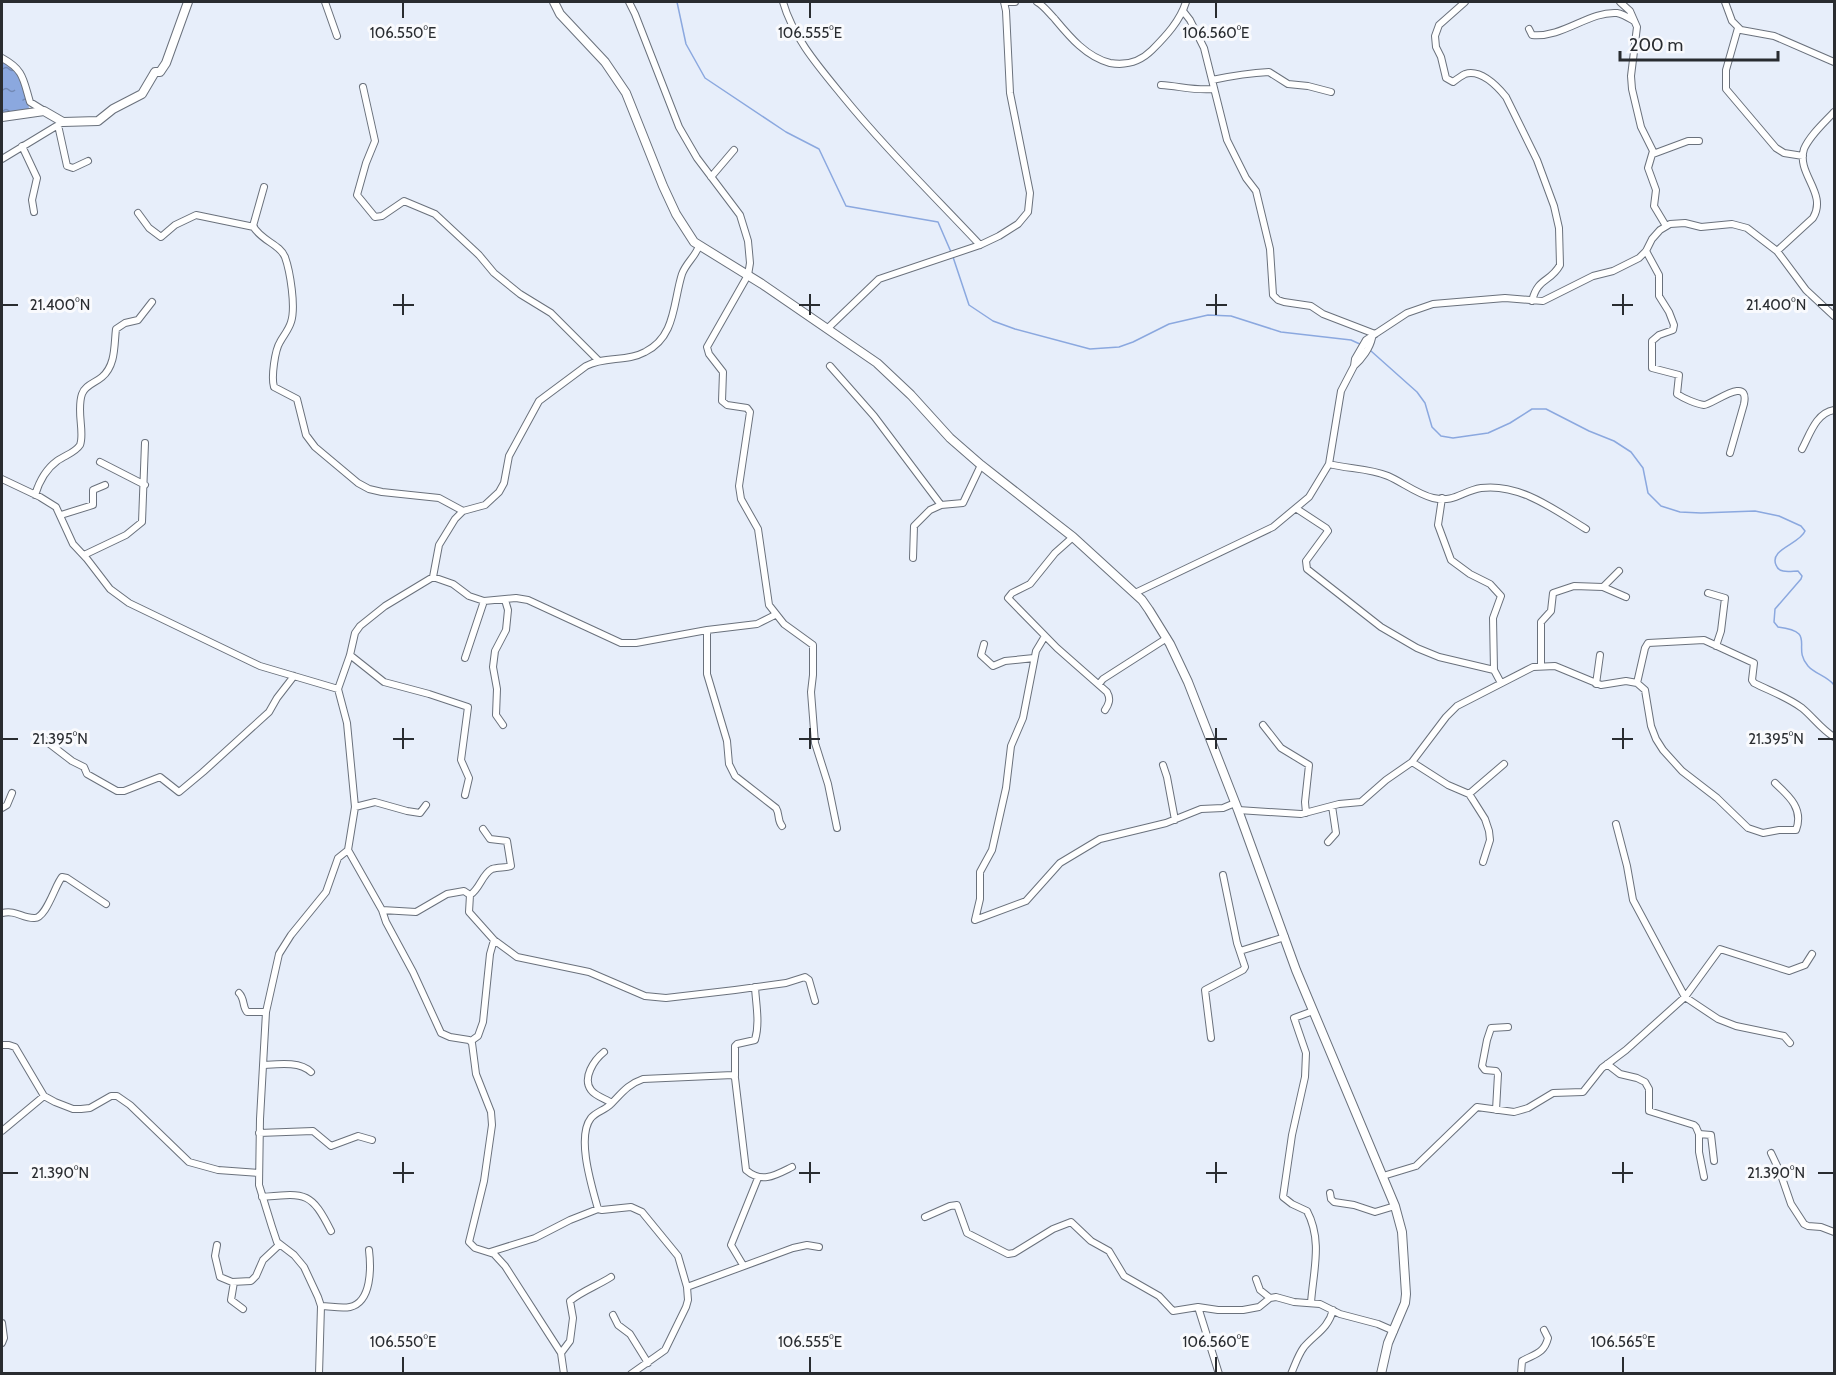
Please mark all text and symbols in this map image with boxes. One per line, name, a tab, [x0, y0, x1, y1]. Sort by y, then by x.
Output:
text: 106.550°E	[370, 24, 436, 42]
text: 106.555°E	[778, 24, 842, 42]
text: 106.560°E	[1183, 24, 1249, 42]
scale bar	[1620, 24, 1778, 62]
text: 200 m	[1629, 34, 1683, 56]
text: 21.400°N	[30, 296, 90, 314]
text: 21.400°N	[1746, 296, 1806, 314]
text: 21.395°N	[32, 730, 88, 748]
text: 21.395°N	[1748, 730, 1804, 748]
text: 21.390°N	[31, 1164, 89, 1182]
text: 21.390°N	[1747, 1164, 1805, 1182]
text: 106.550°E	[370, 1333, 436, 1351]
text: 106.555°E	[778, 1333, 842, 1351]
text: 106.560°E	[1183, 1333, 1249, 1351]
text: 106.565°E	[1591, 1333, 1655, 1351]

